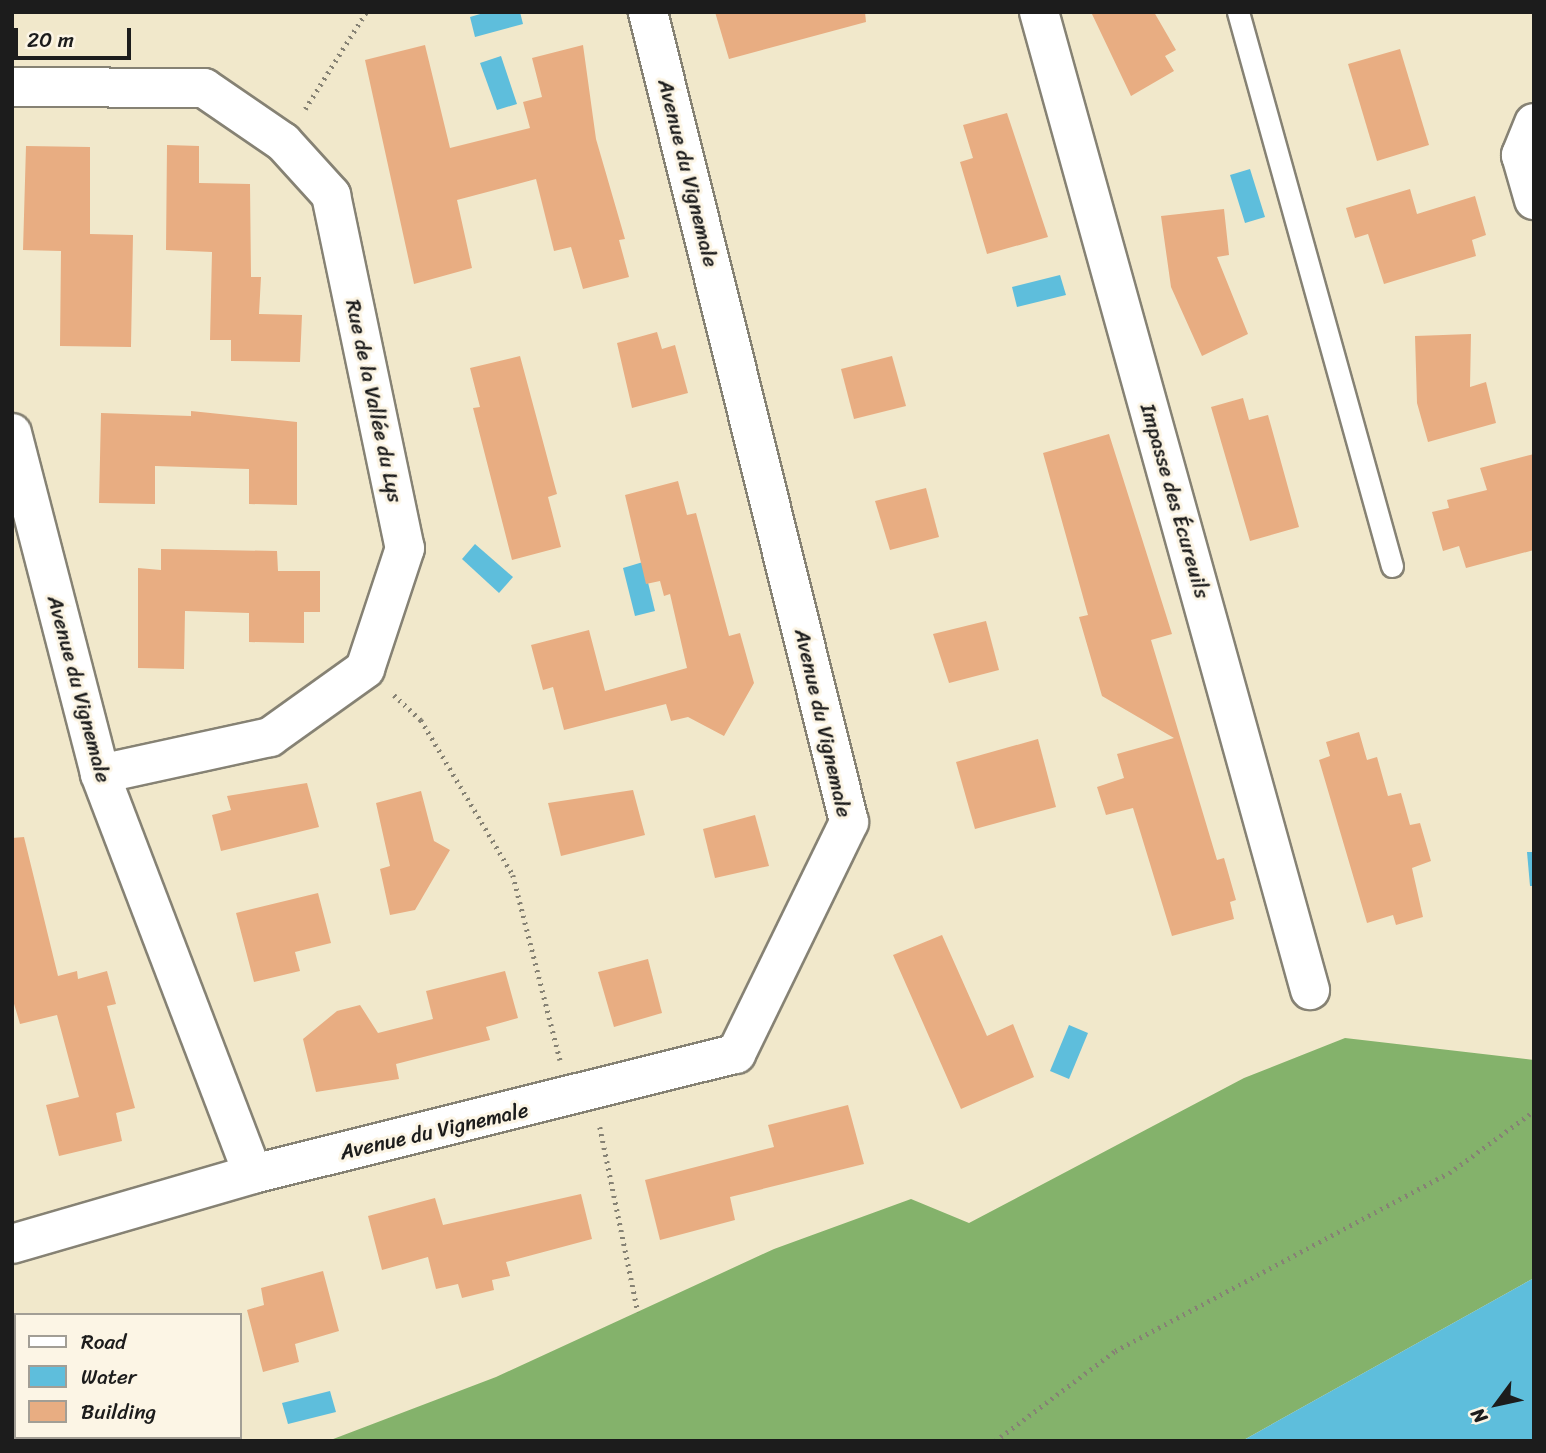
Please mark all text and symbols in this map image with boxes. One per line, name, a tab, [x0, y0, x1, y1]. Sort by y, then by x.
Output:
scale bar	[18, 14, 135, 58]
text: 20 m	[27, 21, 74, 59]
street label: Avenue du Vignemale	[652, 75, 724, 271]
street label: Rue de la Vallée du Lys	[340, 297, 408, 505]
street label: Impasse des Écureuils	[1135, 400, 1215, 602]
street label: Avenue du Vignemale	[42, 592, 116, 786]
street label: Avenue du Vignemale	[789, 625, 857, 821]
street label: Avenue du Vignemale	[336, 1097, 532, 1165]
legend	[14, 1313, 242, 1439]
text: Road	[81, 1323, 126, 1361]
text: Water	[81, 1358, 136, 1396]
north arrow	[1462, 1369, 1532, 1439]
text: Building	[81, 1393, 156, 1431]
text: N	[1462, 1401, 1496, 1430]

